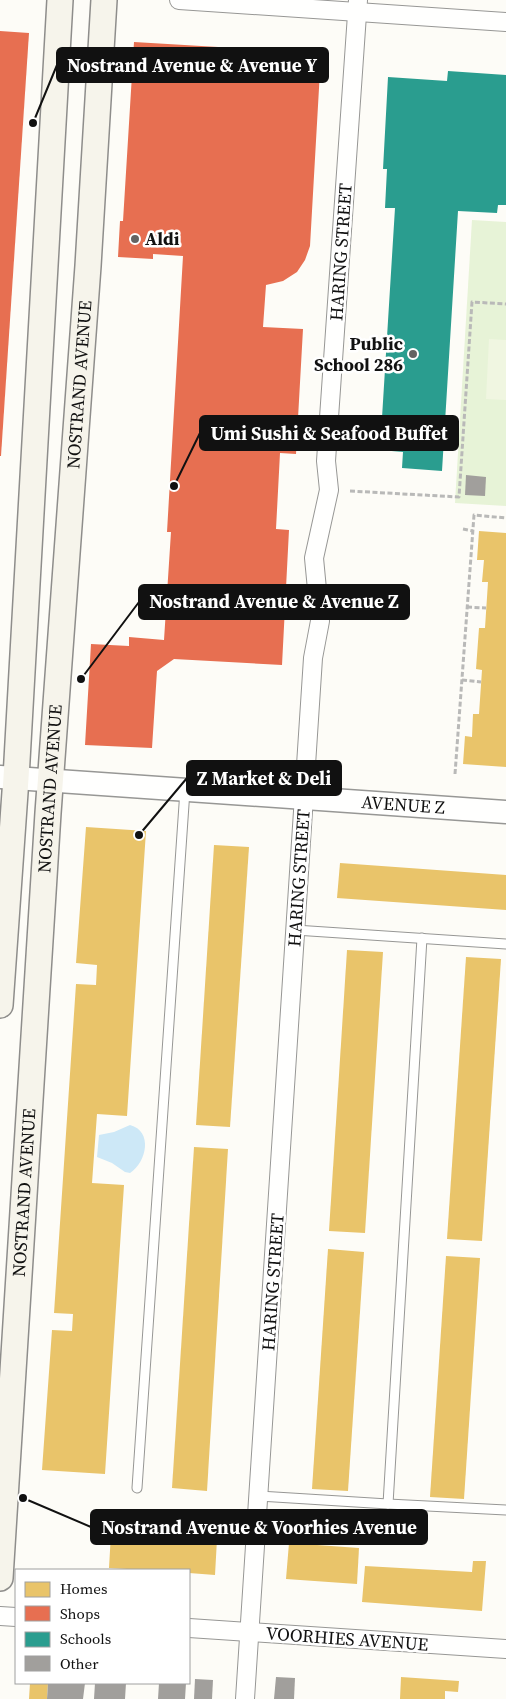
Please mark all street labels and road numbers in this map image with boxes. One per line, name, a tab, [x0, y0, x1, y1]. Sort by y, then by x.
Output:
street label: HARING STREET	[323, 182, 358, 322]
street label: NOSTRAND AVENUE	[60, 299, 97, 470]
street label: NOSTRAND AVENUE	[31, 703, 68, 874]
street label: AVENUE Z	[361, 789, 446, 820]
street label: HARING STREET	[281, 808, 316, 948]
street label: NOSTRAND AVENUE	[6, 1108, 41, 1278]
street label: HARING STREET	[255, 1212, 290, 1352]
street label: VOORHIES AVENUE	[265, 1620, 429, 1657]

